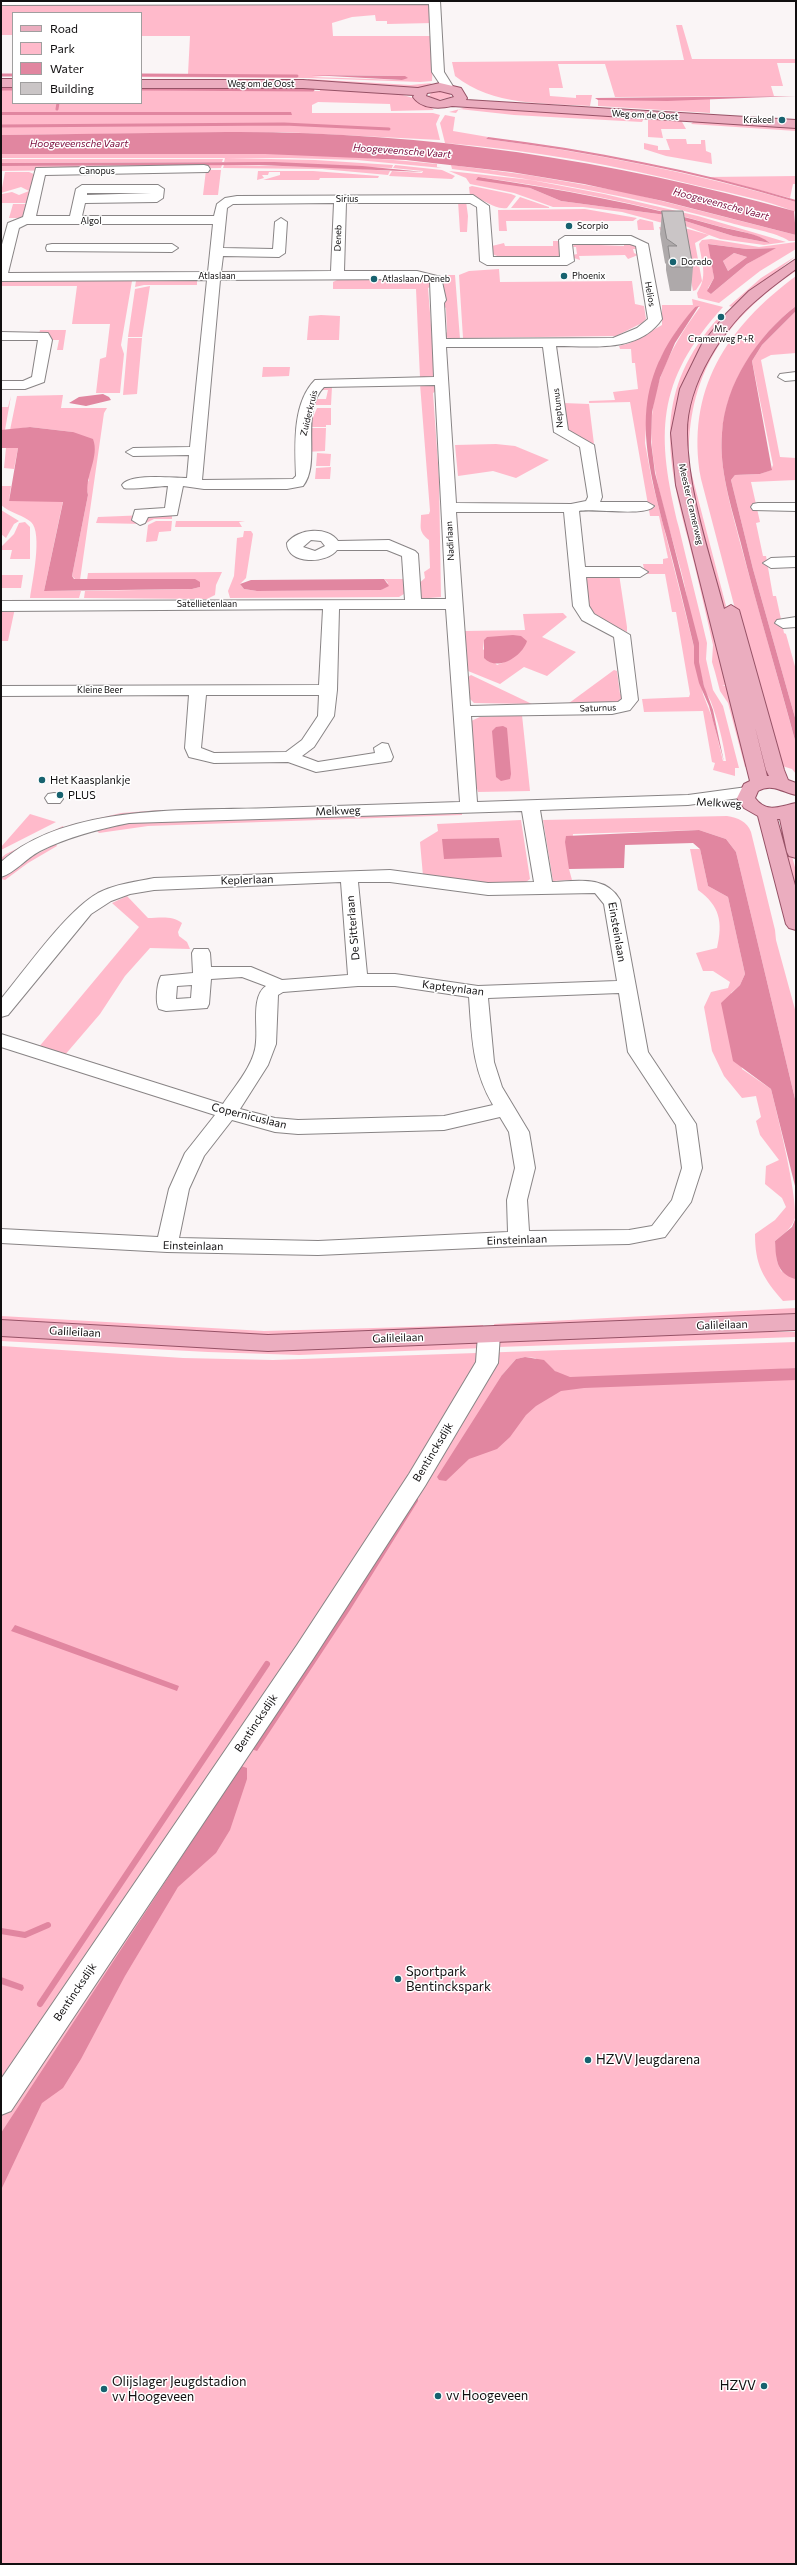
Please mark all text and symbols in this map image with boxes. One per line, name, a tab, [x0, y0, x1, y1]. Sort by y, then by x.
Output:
legend	[12, 12, 142, 104]
text: Road	[50, 21, 78, 35]
text: Park	[50, 41, 75, 55]
text: Water	[50, 61, 84, 75]
street label: Weg om de Oost	[228, 79, 294, 89]
text: Building	[50, 81, 94, 95]
street label: Weg om de Oost	[611, 108, 679, 122]
place label: Krakeel	[743, 115, 774, 125]
marker: Krakeel	[777, 115, 787, 125]
water label: Hoogeveensche Vaart	[30, 138, 128, 150]
water label: Hoogeveensche Vaart	[352, 142, 452, 160]
street label: Canopus	[79, 166, 115, 176]
water label: Hoogeveensche Vaart	[672, 185, 770, 223]
street label: Sirius	[336, 194, 358, 204]
street label: Algol	[81, 216, 101, 226]
marker: Scorpio	[564, 221, 574, 231]
place label: Scorpio	[577, 221, 609, 231]
street label: Deneb	[332, 225, 344, 251]
marker: Dorado	[668, 257, 678, 267]
place label: Dorado	[681, 257, 712, 267]
street label: Atlaslaan	[198, 271, 236, 281]
marker: Phoenix	[559, 271, 569, 281]
place label: Phoenix	[572, 271, 605, 281]
marker: Atlaslaan/Deneb	[369, 274, 379, 284]
place label: Atlaslaan/Deneb	[382, 274, 450, 284]
street label: Helios	[642, 281, 658, 307]
marker: Mr. Cramerweg P+R	[716, 312, 726, 322]
place label: Mr. Cramerweg P+R	[688, 324, 754, 345]
street label: Neptunus	[551, 388, 565, 428]
street label: Zuiderkruis	[298, 389, 320, 437]
street label: Meester Cramerweg	[676, 462, 706, 546]
street label: Nadirlaan	[444, 521, 456, 561]
street label: Satellietenlaan	[177, 599, 237, 609]
street label: Kleine Beer	[77, 685, 123, 695]
street label: Saturnus	[580, 702, 616, 714]
place label: Het Kaasplankje	[50, 773, 130, 787]
marker: Het Kaasplankje	[37, 775, 47, 785]
place label: PLUS	[68, 788, 96, 802]
marker: PLUS	[55, 790, 65, 800]
street label: Melkweg	[696, 795, 742, 811]
street label: Melkweg	[315, 804, 361, 818]
street label: Keplerlaan	[220, 872, 274, 888]
street label: De Sitterlaan	[344, 895, 362, 961]
street label: Einsteinlaan	[605, 901, 629, 963]
street label: Kapteynlaan	[421, 978, 485, 998]
street label: Copernicuslaan	[210, 1100, 288, 1132]
street label: Einsteinlaan	[486, 1232, 548, 1248]
street label: Einsteinlaan	[163, 1239, 223, 1253]
street label: Galileilaan	[696, 1318, 748, 1332]
street label: Galileilaan	[49, 1324, 101, 1340]
street label: Galileilaan	[372, 1331, 424, 1345]
street label: Bentincksdijk	[410, 1420, 456, 1484]
street label: Bentincksdijk	[232, 1691, 280, 1755]
street label: Bentincksdijk	[51, 1960, 99, 2024]
place label: Sportpark Bentinckspark	[406, 1964, 491, 1995]
marker: Sportpark Bentinckspark	[393, 1974, 403, 1984]
place label: HZVV Jeugdarena	[596, 2052, 700, 2068]
marker: HZVV Jeugdarena	[583, 2055, 593, 2065]
place label: Olijslager Jeugdstadion vv Hoogeveen	[112, 2374, 246, 2405]
place label: HZVV	[720, 2378, 756, 2394]
marker: HZVV	[759, 2381, 769, 2391]
marker: Olijslager Jeugdstadion vv Hoogeveen	[99, 2384, 109, 2394]
place label: vv Hoogeveen	[446, 2388, 528, 2404]
marker: vv Hoogeveen	[433, 2391, 443, 2401]

